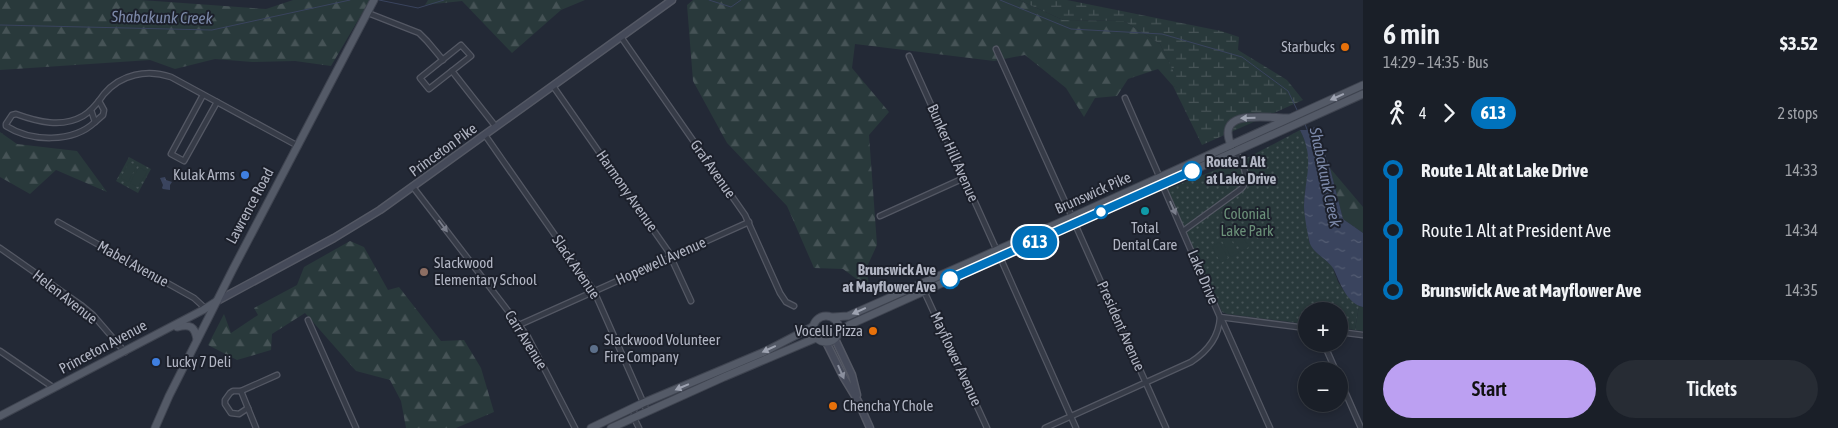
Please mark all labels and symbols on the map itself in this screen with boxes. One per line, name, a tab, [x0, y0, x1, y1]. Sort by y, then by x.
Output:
water label: Shabakunk Creek	[110, 7, 214, 27]
place label: Starbucks	[1281, 38, 1335, 55]
marker: Starbucks	[1339, 41, 1351, 53]
one-way arrow	[1330, 93, 1344, 101]
street label: Bunker Hill Avenue	[924, 101, 983, 204]
one-way arrow	[1240, 114, 1256, 122]
street label: Princeton Pike	[406, 119, 480, 180]
water label: Shabakunk Creek	[1306, 125, 1346, 229]
street label: Graf Avenue	[687, 136, 740, 201]
street label: Harmony Avenue	[593, 147, 662, 235]
place label: Route 1 Alt at Lake Drive	[1206, 153, 1277, 187]
marker: Route 1 Alt at Lake Drive	[1182, 161, 1202, 181]
street label: Lawrence Road	[223, 165, 277, 247]
place label: Kulak Arms	[173, 166, 235, 183]
street label: Brunswick Pike	[1052, 168, 1134, 217]
marker: Kulak Arms	[239, 169, 251, 181]
one-way arrow	[1169, 201, 1177, 215]
unlabelled marker	[1094, 205, 1108, 219]
marker: Total Dental Care	[1139, 205, 1151, 217]
park label: Colonial Lake Park	[1221, 205, 1274, 239]
one-way arrow	[437, 219, 448, 232]
place label: Total Dental Care	[1113, 219, 1178, 253]
line badge: 613	[1006, 226, 1064, 258]
street label: Slack Avenue	[549, 232, 604, 302]
street label: Hopewell Avenue	[613, 233, 709, 288]
street label: Mabel Avenue	[95, 237, 172, 290]
street label: Lake Drive	[1184, 247, 1223, 307]
place label: Slackwood Elementary School	[434, 254, 537, 288]
place label: Brunswick Ave at Mayflower Ave	[842, 261, 936, 295]
street label: Helen Avenue	[30, 266, 101, 327]
marker: Slackwood Elementary School	[418, 266, 430, 278]
marker: Brunswick Ave at Mayflower Ave	[940, 269, 960, 289]
street label: President Avenue	[1094, 278, 1149, 373]
street label: Carr Avenue	[502, 307, 551, 372]
one-way arrow	[852, 307, 866, 315]
street label: Mayflower Avenue	[927, 309, 986, 409]
street label: Princeton Avenue	[56, 316, 150, 377]
place label: Vocelli Pizza	[795, 322, 863, 339]
marker: Vocelli Pizza	[867, 325, 879, 337]
place label: Slackwood Volunteer Fire Company	[604, 331, 721, 365]
marker: Slackwood Volunteer Fire Company	[588, 343, 600, 355]
one-way arrow	[762, 345, 776, 353]
place label: Lucky 7 Deli	[166, 353, 231, 370]
marker: Lucky 7 Deli	[150, 356, 162, 368]
one-way arrow	[838, 365, 846, 379]
one-way arrow	[675, 383, 689, 391]
place label: Chencha Y Chole	[843, 397, 934, 414]
marker: Chencha Y Chole	[827, 400, 839, 412]

